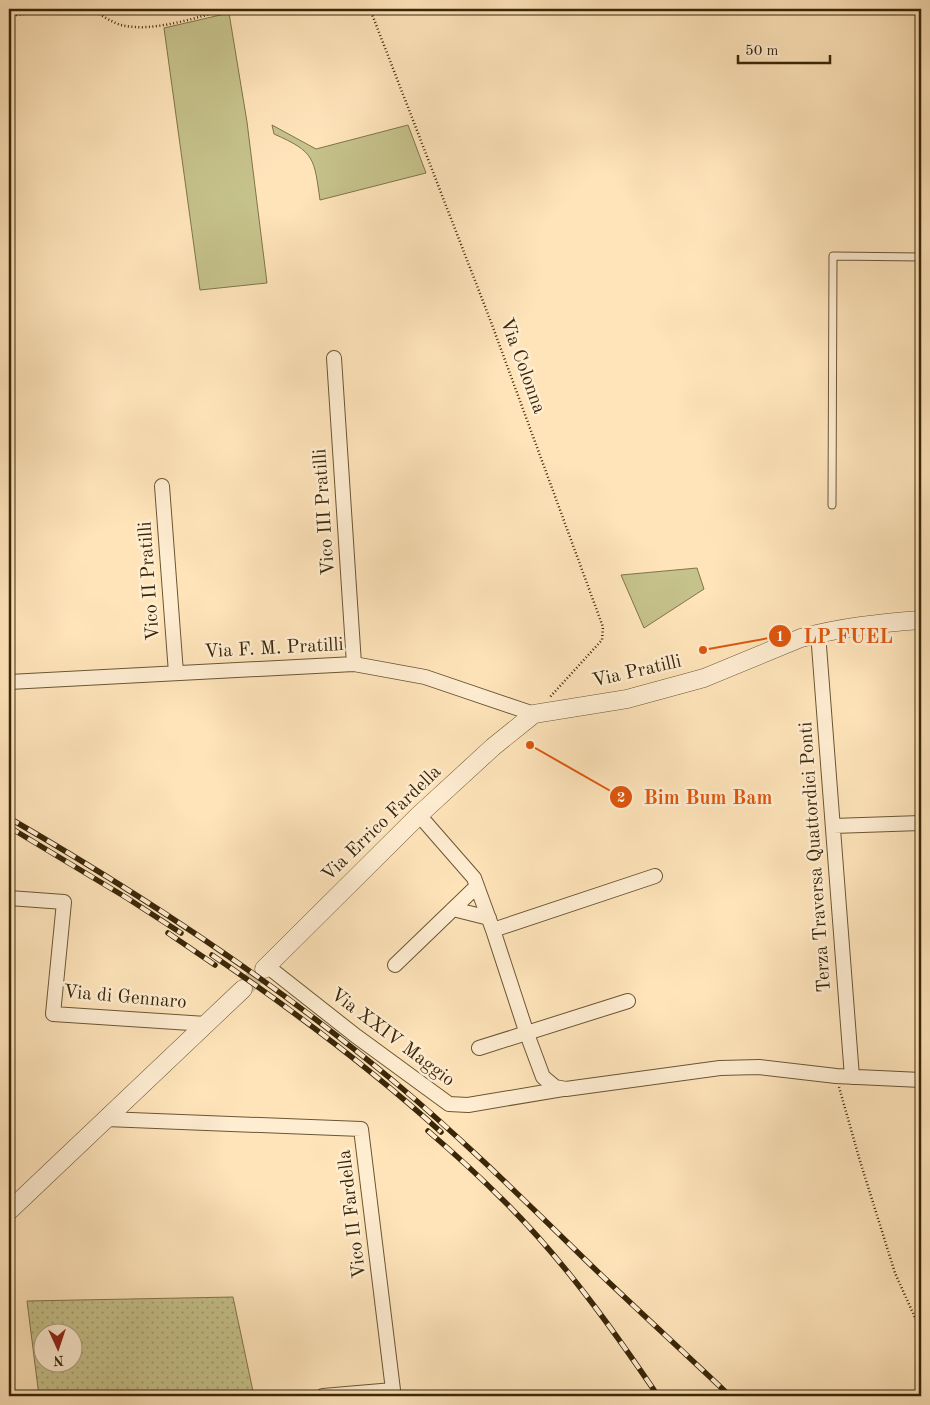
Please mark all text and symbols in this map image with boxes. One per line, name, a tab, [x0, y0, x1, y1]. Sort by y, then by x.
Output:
scale bar	[738, 32, 830, 64]
text: 50 m	[745, 44, 779, 59]
street label: Via Colonna	[496, 316, 548, 417]
street label: Vico III Pratilli	[311, 448, 339, 576]
street label: Vico II Pratilli	[136, 521, 164, 641]
callout: LP FUEL	[768, 618, 903, 653]
text: LP FUEL	[803, 628, 893, 648]
text: 1	[776, 630, 784, 645]
street label: Via F. M. Pratilli	[204, 636, 344, 662]
street label: Via Pratilli	[591, 653, 683, 691]
street label: Terza Traversa Quattordici Ponti	[797, 721, 835, 993]
street label: Via Errico Fardella	[319, 762, 446, 886]
callout: Bim Bum Bam	[608, 779, 782, 814]
text: Bim Bum Bam	[644, 789, 772, 809]
text: 2	[617, 791, 625, 806]
street label: Via di Gennaro	[63, 983, 187, 1013]
street label: Via XXIV Maggio	[326, 985, 458, 1091]
street label: Vico II Fardella	[336, 1148, 370, 1279]
north arrow	[32, 1322, 82, 1372]
text: N	[53, 1353, 64, 1367]

